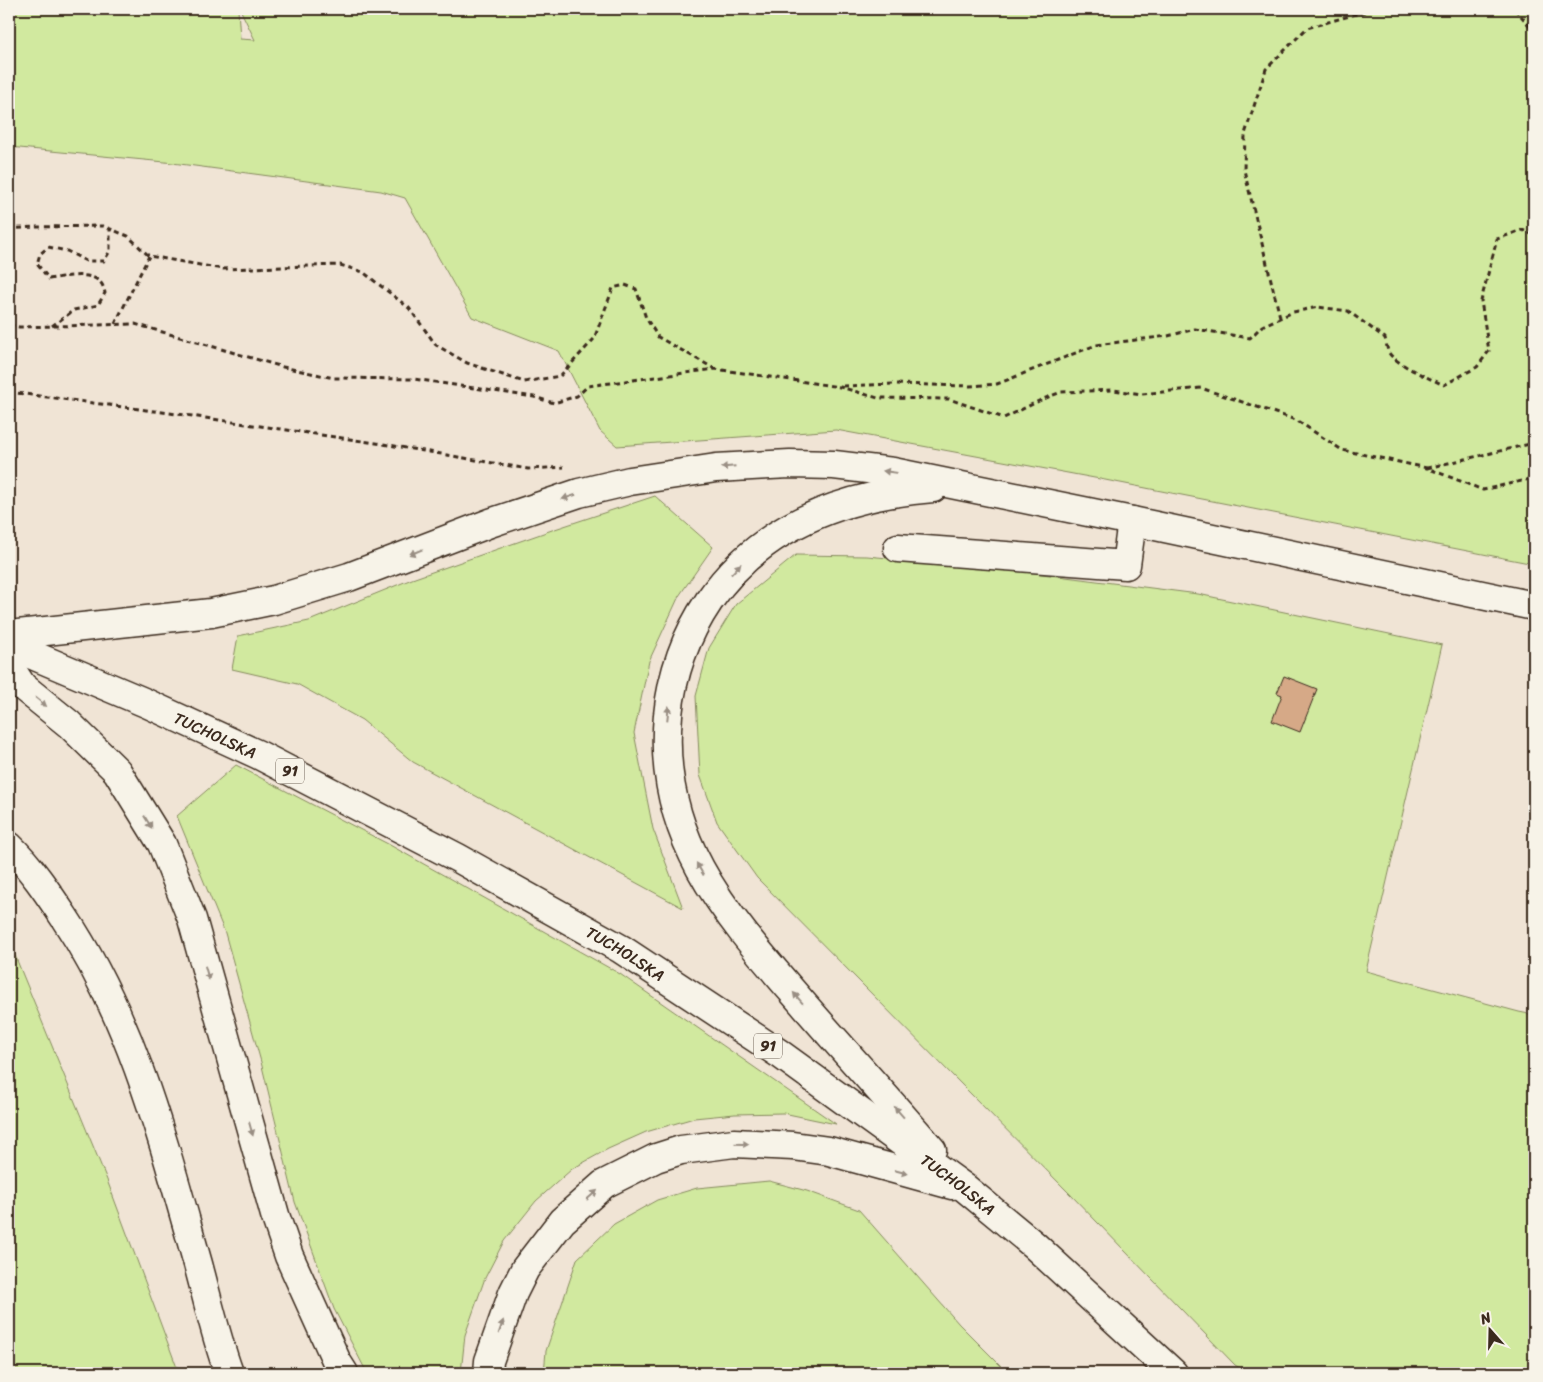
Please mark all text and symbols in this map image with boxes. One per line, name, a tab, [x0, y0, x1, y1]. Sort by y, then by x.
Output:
one-way arrow	[720, 463, 736, 471]
one-way arrow	[882, 468, 898, 476]
one-way arrow	[561, 493, 576, 501]
one-way arrow	[409, 548, 423, 556]
one-way arrow	[730, 563, 742, 575]
one-way arrow	[34, 696, 47, 707]
street label: TUCHOLSKA	[169, 703, 262, 767]
one-way arrow	[664, 705, 672, 721]
road number: 91	[276, 758, 304, 784]
one-way arrow	[144, 815, 153, 828]
one-way arrow	[695, 863, 704, 876]
street label: TUCHOLSKA	[581, 918, 671, 989]
one-way arrow	[203, 965, 211, 980]
one-way arrow	[793, 992, 804, 1005]
road number: 91	[754, 1034, 782, 1058]
one-way arrow	[894, 1106, 905, 1118]
one-way arrow	[247, 1122, 255, 1137]
one-way arrow	[734, 1140, 750, 1148]
street label: TUCHOLSKA	[914, 1146, 1002, 1222]
one-way arrow	[894, 1168, 909, 1176]
one-way arrow	[585, 1189, 597, 1201]
north arrow	[1466, 1304, 1516, 1354]
text: N	[1476, 1305, 1495, 1332]
one-way arrow	[498, 1319, 505, 1334]

